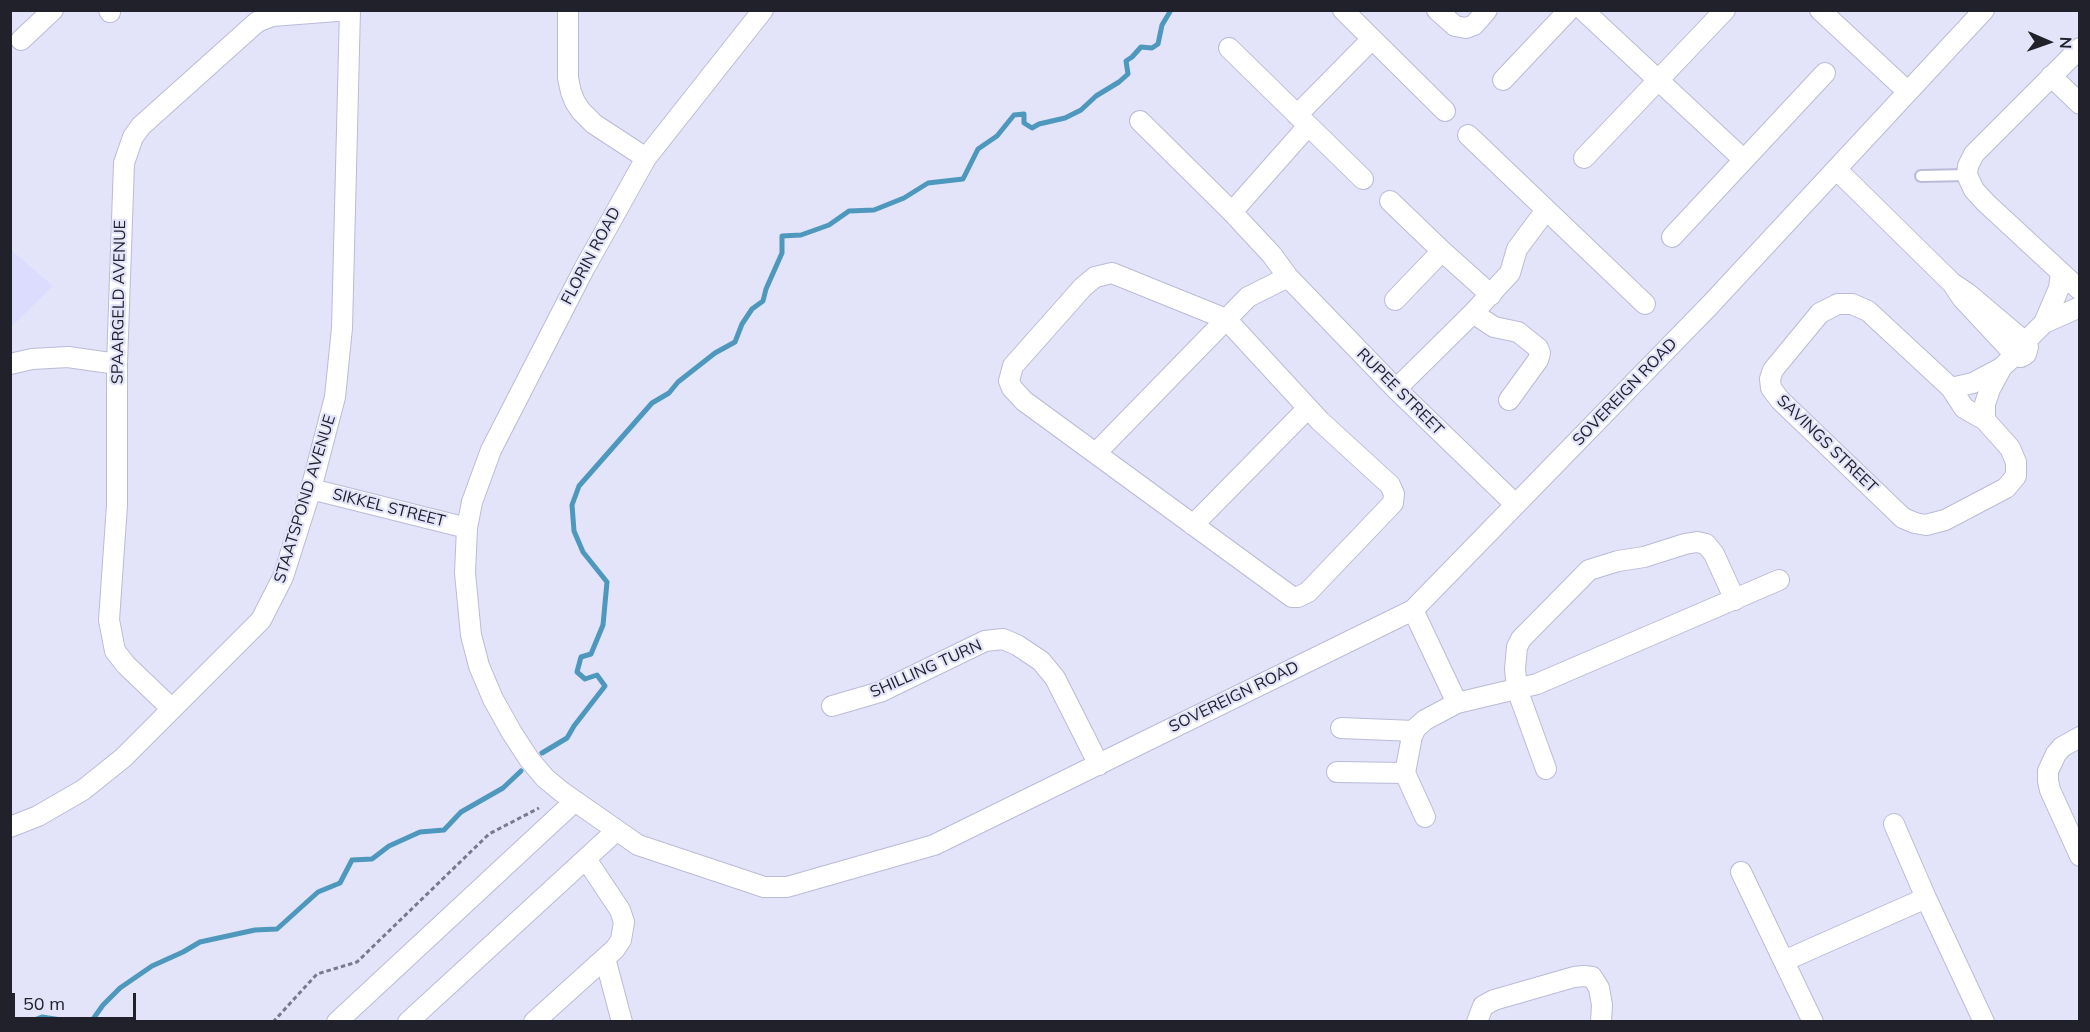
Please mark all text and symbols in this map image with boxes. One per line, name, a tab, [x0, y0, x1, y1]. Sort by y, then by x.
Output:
north arrow	[2018, 12, 2078, 72]
text: N	[2056, 36, 2076, 49]
street label: FLORIN ROAD	[557, 204, 625, 308]
street label: SPAARGELD AVENUE	[108, 220, 130, 384]
street label: SOVEREIGN ROAD	[1569, 334, 1681, 450]
street label: RUPEE STREET	[1353, 345, 1447, 439]
street label: SAVINGS STREET	[1773, 391, 1881, 497]
street label: STAATSPOND AVENUE	[270, 413, 340, 585]
street label: SIKKEL STREET	[331, 485, 447, 531]
street label: SHILLING TURN	[867, 636, 985, 702]
street label: SOVEREIGN ROAD	[1166, 657, 1302, 737]
scale bar	[15, 981, 140, 1019]
text: 50 m	[23, 992, 65, 1015]

